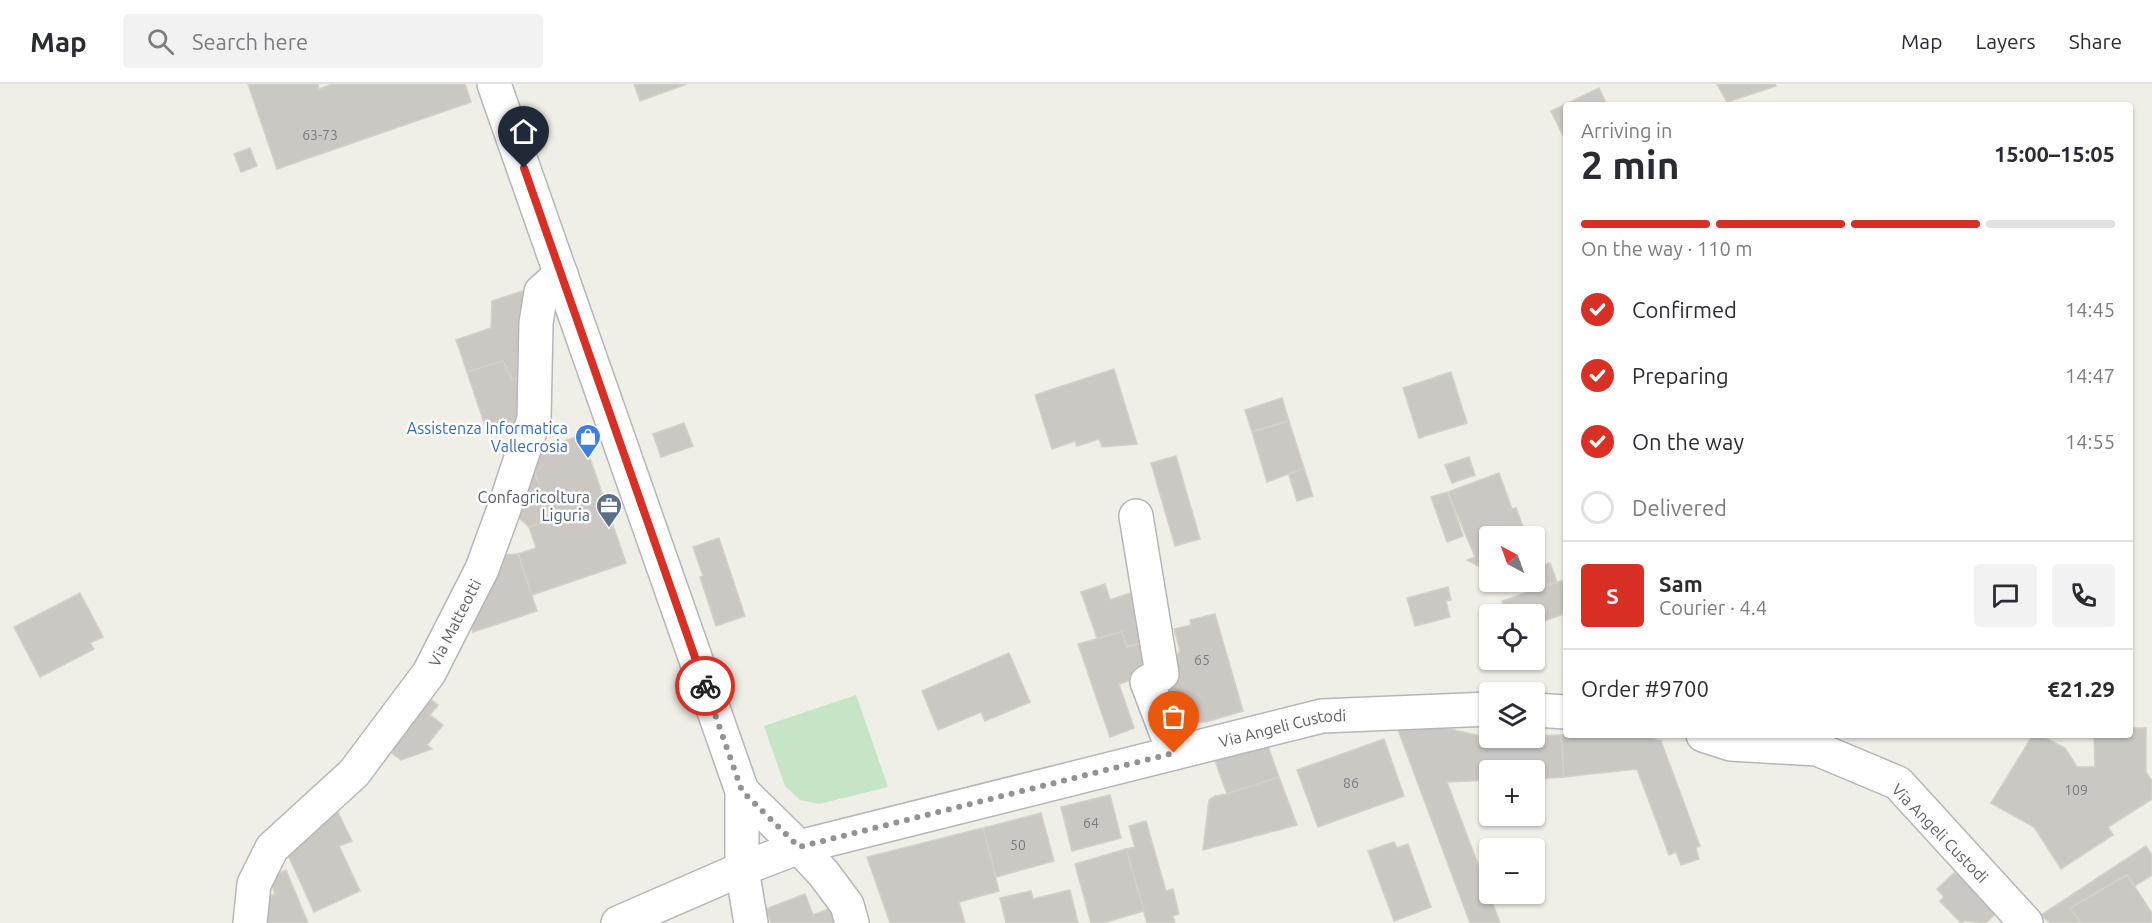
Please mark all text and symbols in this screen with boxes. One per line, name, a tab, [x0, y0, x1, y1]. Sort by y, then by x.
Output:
search box	[123, 14, 543, 68]
icon: search	[144, 25, 177, 58]
text: Map	[30, 26, 87, 57]
text: Search here	[192, 29, 308, 54]
text: Map	[1901, 29, 1942, 53]
text: Layers	[1975, 29, 2036, 53]
text: Share	[2069, 29, 2122, 53]
pin	[498, 106, 549, 168]
icon: home	[507, 115, 540, 148]
text: Arriving in	[1581, 119, 1672, 142]
house number: 63-73	[302, 127, 338, 143]
text: 15:00–15:05	[1994, 141, 2115, 166]
text: 2 min	[1581, 143, 1680, 186]
text: On the way · 110 m	[1581, 237, 1753, 260]
icon: check	[1581, 293, 1614, 326]
text: Confirmed	[1632, 297, 1737, 322]
text: 14:45	[2065, 298, 2115, 321]
icon: check	[1581, 359, 1614, 392]
text: Preparing	[1632, 363, 1729, 388]
text: 14:47	[2065, 364, 2115, 387]
place label: Assistenza Informatica Vallecrosia	[407, 419, 568, 455]
shop icon: Assistenza Informatica Vallecrosia	[573, 422, 603, 460]
icon: check	[1581, 425, 1614, 458]
text: On the way	[1632, 429, 1744, 454]
text: 14:55	[2065, 430, 2115, 453]
place label: Confagricoltura Liguria	[478, 488, 590, 524]
office icon: Confagricoltura Liguria	[594, 491, 624, 529]
text: Delivered	[1632, 495, 1727, 520]
north arrow	[1479, 526, 1545, 592]
map controls	[1479, 526, 1545, 904]
button: chat	[1974, 564, 2037, 627]
button: phone	[2052, 564, 2115, 627]
text: Sam	[1659, 571, 1703, 596]
street label: Via Matteotti	[425, 576, 484, 670]
text: S	[1606, 583, 1619, 608]
text: Courier · 4.4	[1659, 596, 1767, 619]
button: locate	[1479, 604, 1545, 670]
house number: 65	[1194, 652, 1210, 668]
courier	[675, 656, 735, 716]
icon: bike	[689, 670, 722, 703]
text: Order #9700	[1581, 676, 1709, 701]
text: €21.29	[2048, 676, 2115, 701]
button: layers	[1479, 682, 1545, 748]
pin	[1148, 691, 1199, 753]
icon: bag	[1157, 700, 1190, 733]
street label: Via Angeli Custodi	[1217, 706, 1347, 751]
button: +	[1479, 760, 1545, 826]
house number: 86	[1343, 775, 1359, 791]
street label: Via Angeli Custodi	[1888, 780, 1992, 886]
house number: 109	[2064, 782, 2088, 798]
house number: 64	[1083, 815, 1099, 831]
house number: 50	[1010, 837, 1026, 853]
button: −	[1479, 838, 1545, 904]

